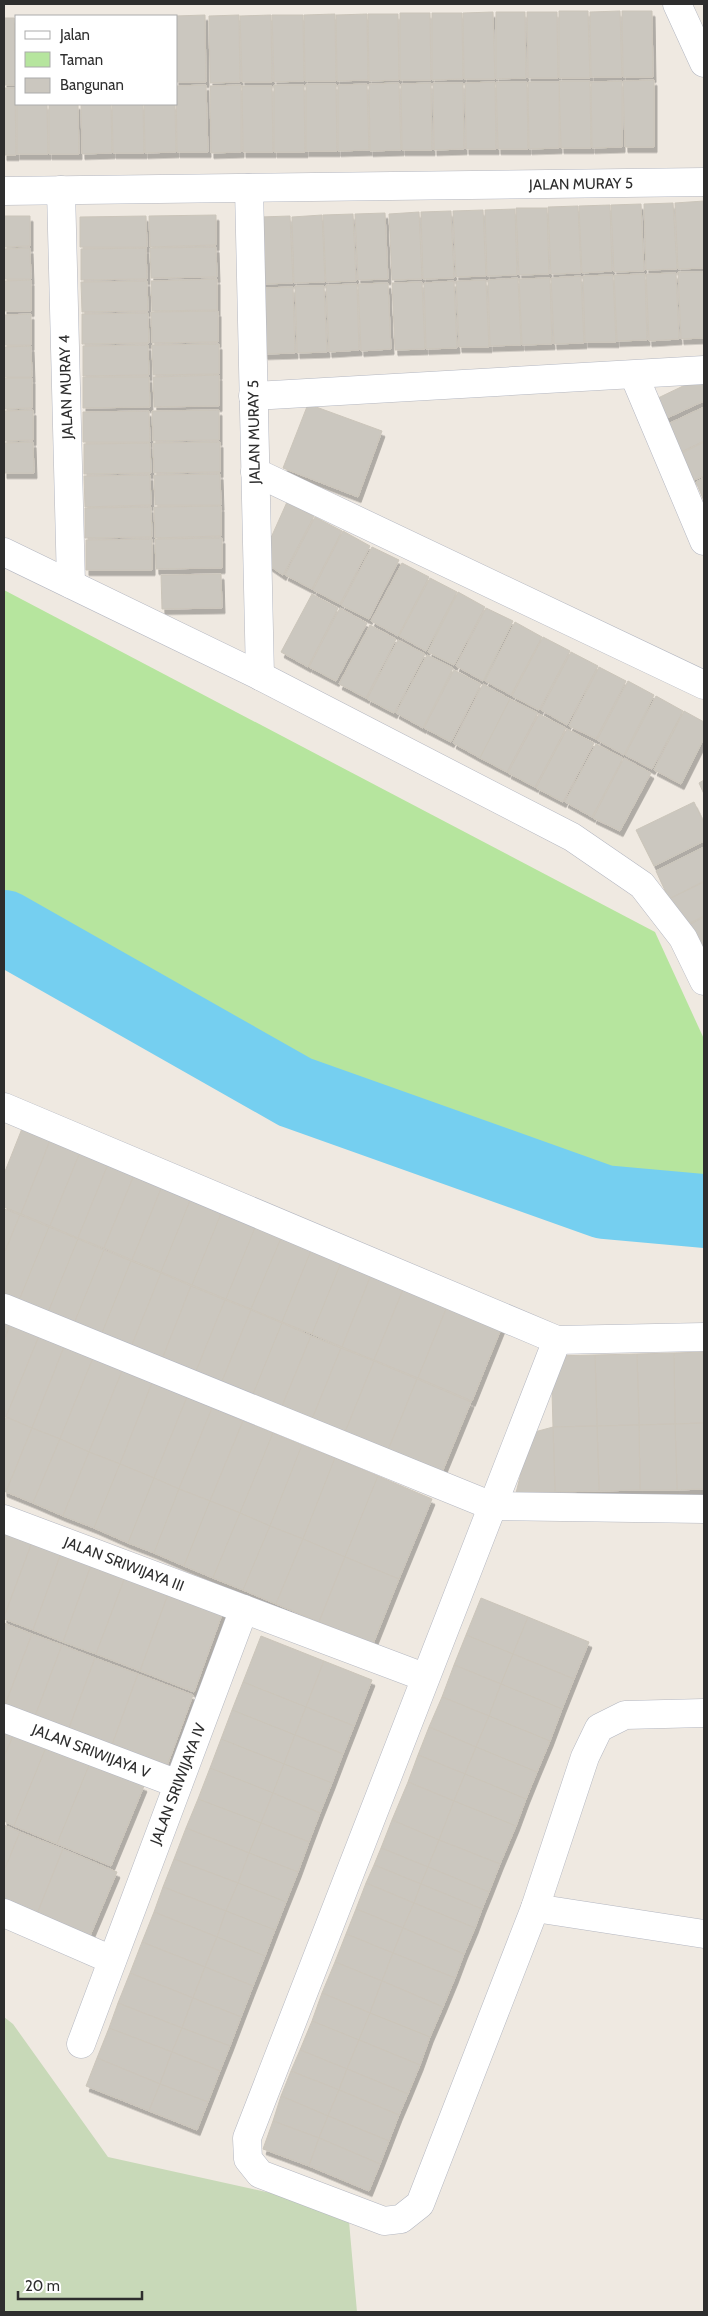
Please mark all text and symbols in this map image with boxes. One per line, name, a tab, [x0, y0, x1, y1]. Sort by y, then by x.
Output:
legend	[15, 15, 178, 105]
text: Jalan	[59, 26, 90, 44]
text: Taman	[60, 51, 103, 69]
text: Bangunan	[60, 76, 124, 94]
street label: JALAN MURAY 5	[528, 174, 633, 194]
street label: JALAN MURAY 4	[55, 334, 77, 441]
street label: JALAN MURAY 5	[244, 380, 264, 485]
street label: JALAN SRIWIJAYA III	[60, 1532, 187, 1595]
street label: JALAN SRIWIJAYA V	[29, 1720, 153, 1782]
street label: JALAN SRIWIJAYA IV	[146, 1720, 210, 1848]
scale bar	[18, 2268, 141, 2300]
text: 20 m	[25, 2277, 60, 2295]

